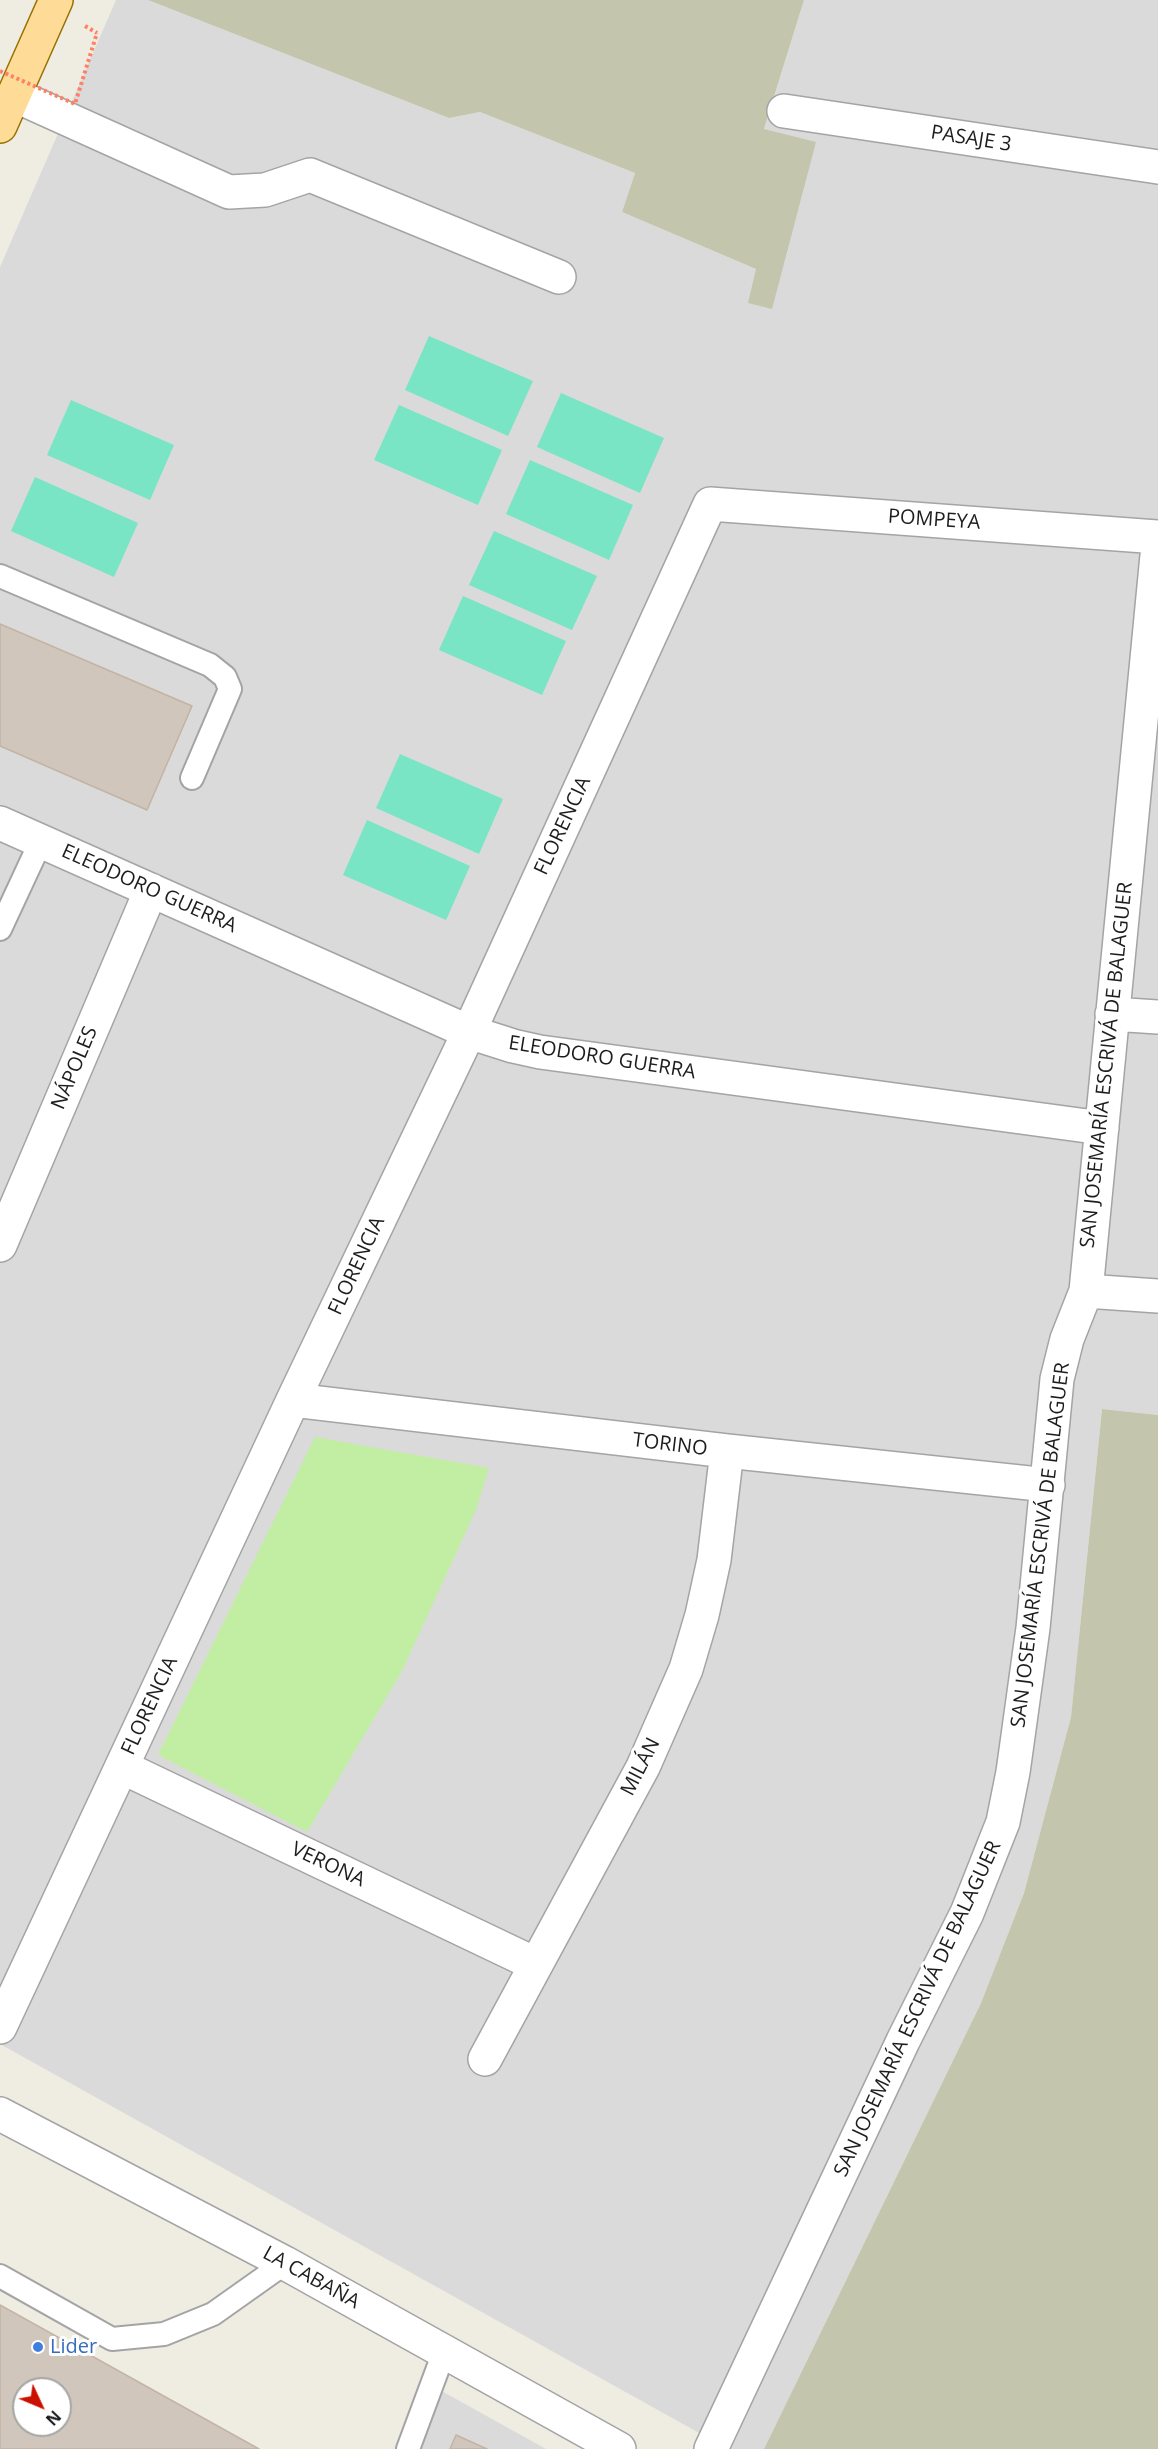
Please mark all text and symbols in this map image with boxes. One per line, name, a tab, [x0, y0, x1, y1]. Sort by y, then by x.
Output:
street label: PASAJE 3	[929, 121, 1013, 157]
street label: POMPEYA	[887, 505, 981, 535]
street label: FLORENCIA	[530, 773, 596, 879]
street label: ELEODORO GUERRA	[58, 840, 240, 938]
street label: SAN JOSEMARÍA ESCRIVÁ DE BALAGUER	[1076, 881, 1138, 1249]
street label: NÁPOLES	[47, 1023, 103, 1113]
street label: ELEODORO GUERRA	[507, 1031, 697, 1085]
street label: FLORENCIA	[324, 1213, 390, 1319]
street label: SAN JOSEMARÍA ESCRIVÁ DE BALAGUER	[1007, 1361, 1075, 1729]
street label: TORINO	[631, 1429, 709, 1461]
street label: FLORENCIA	[117, 1653, 183, 1759]
street label: MILÁN	[616, 1734, 666, 1800]
street label: SAN JOSEMARÍA ESCRIVÁ DE BALAGUER	[829, 1837, 1007, 2181]
street label: VERONA	[287, 1838, 369, 1892]
street label: LA CABAÑA	[258, 2242, 364, 2314]
place label: Lider	[50, 2335, 97, 2359]
marker: Lider	[31, 2340, 45, 2354]
north arrow	[12, 2377, 72, 2437]
text: N	[41, 2406, 66, 2430]

